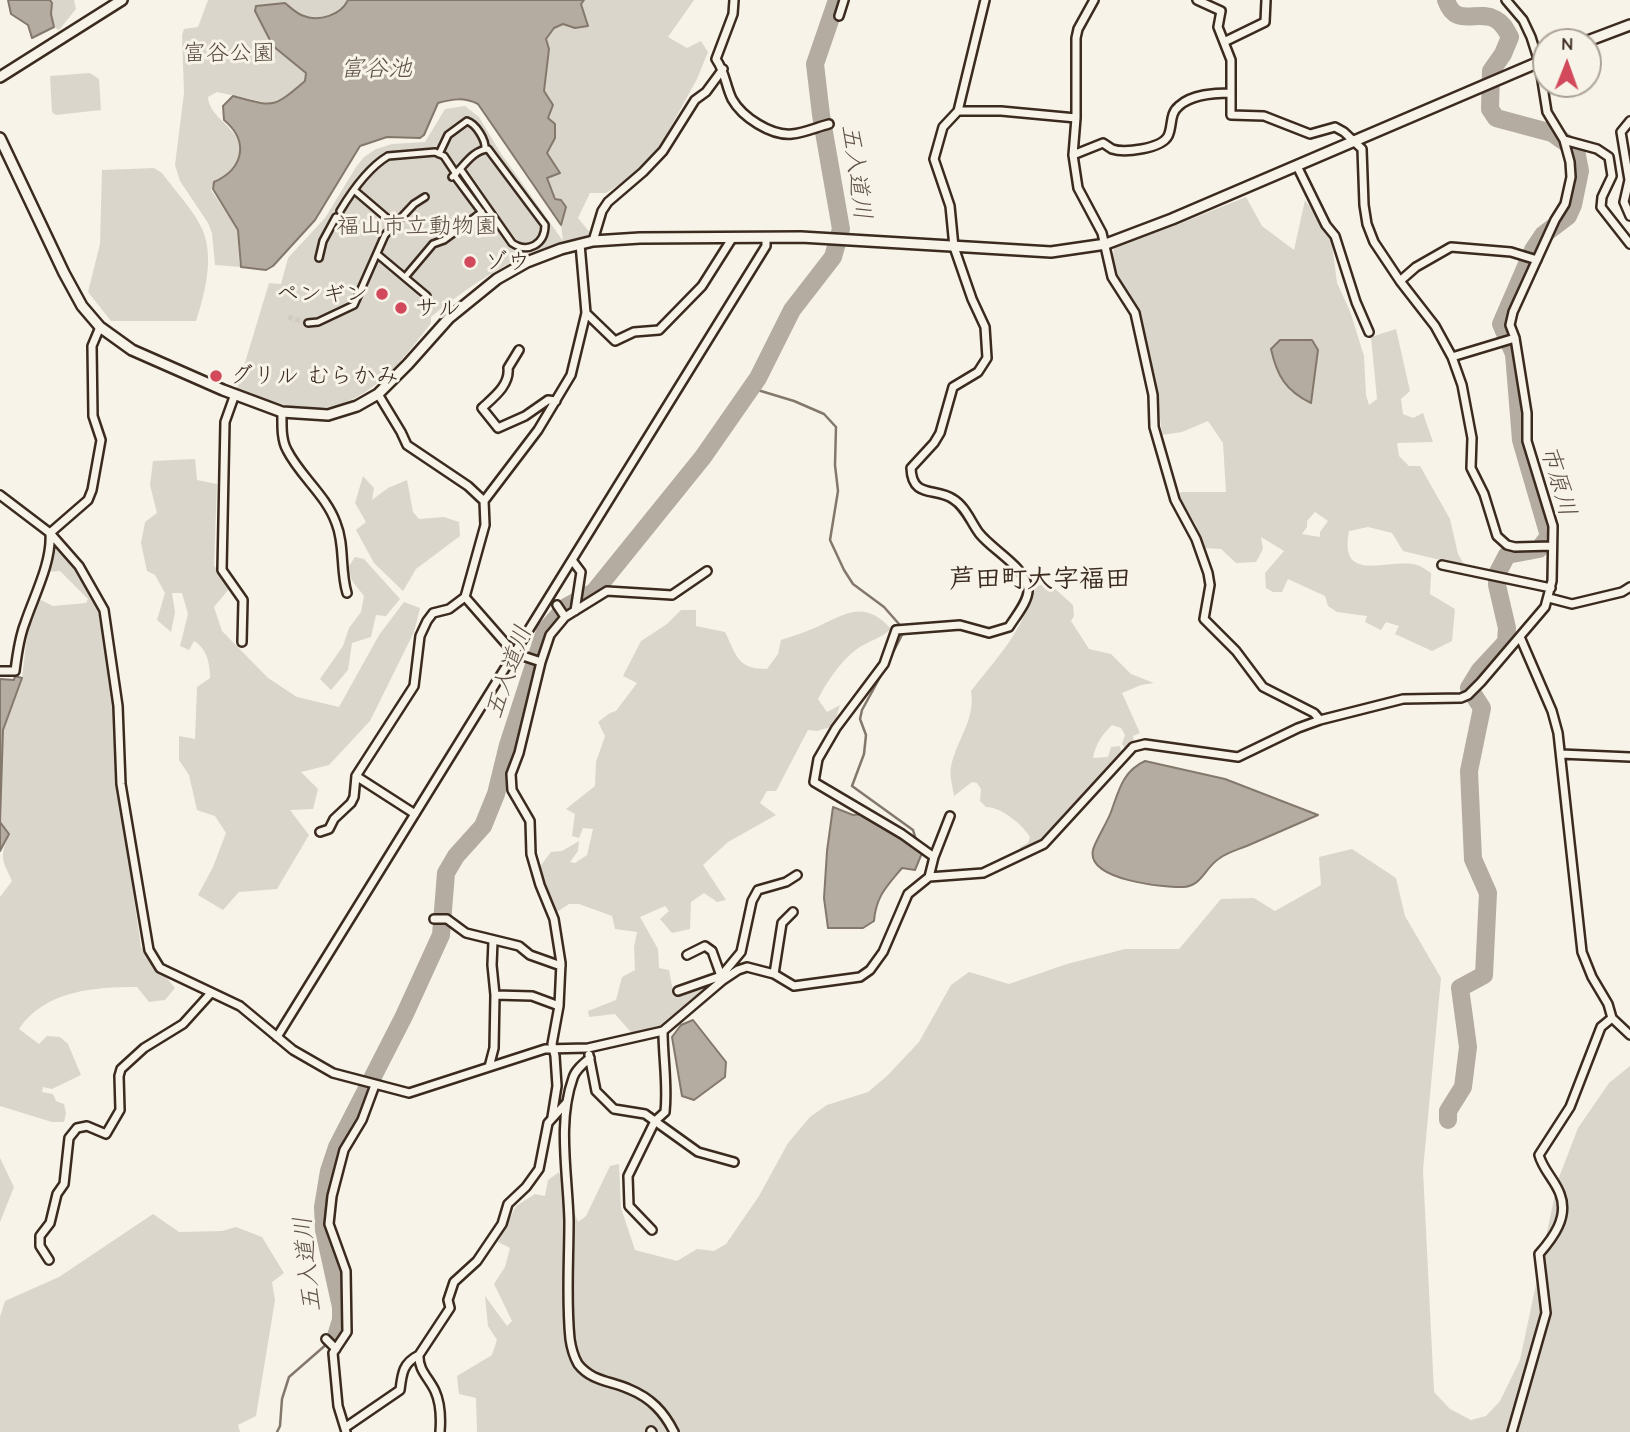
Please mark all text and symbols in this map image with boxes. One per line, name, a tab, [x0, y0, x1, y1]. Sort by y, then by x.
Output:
north arrow	[1532, 28, 1602, 98]
text: N	[1561, 33, 1574, 55]
park label: 富谷公園	[183, 39, 275, 67]
water label: 富谷池	[340, 55, 412, 83]
water label: 五入道川	[835, 122, 877, 222]
park label: 福山市立動物園	[337, 212, 497, 240]
place label: ゾウ	[484, 248, 530, 276]
marker: ゾウ	[462, 254, 478, 270]
place label: ペンギン	[276, 280, 368, 308]
marker: ペンギン	[374, 286, 390, 302]
place label: サル	[415, 294, 461, 322]
marker: サル	[393, 300, 409, 316]
place label: グリル むらかみ	[230, 362, 399, 390]
marker: グリル むらかみ	[208, 368, 224, 384]
water label: 市原川	[1534, 442, 1582, 520]
district label: 芦田町大字福田	[949, 564, 1131, 596]
water label: 五入道川	[480, 622, 538, 722]
water label: 五入道川	[289, 1215, 327, 1313]

